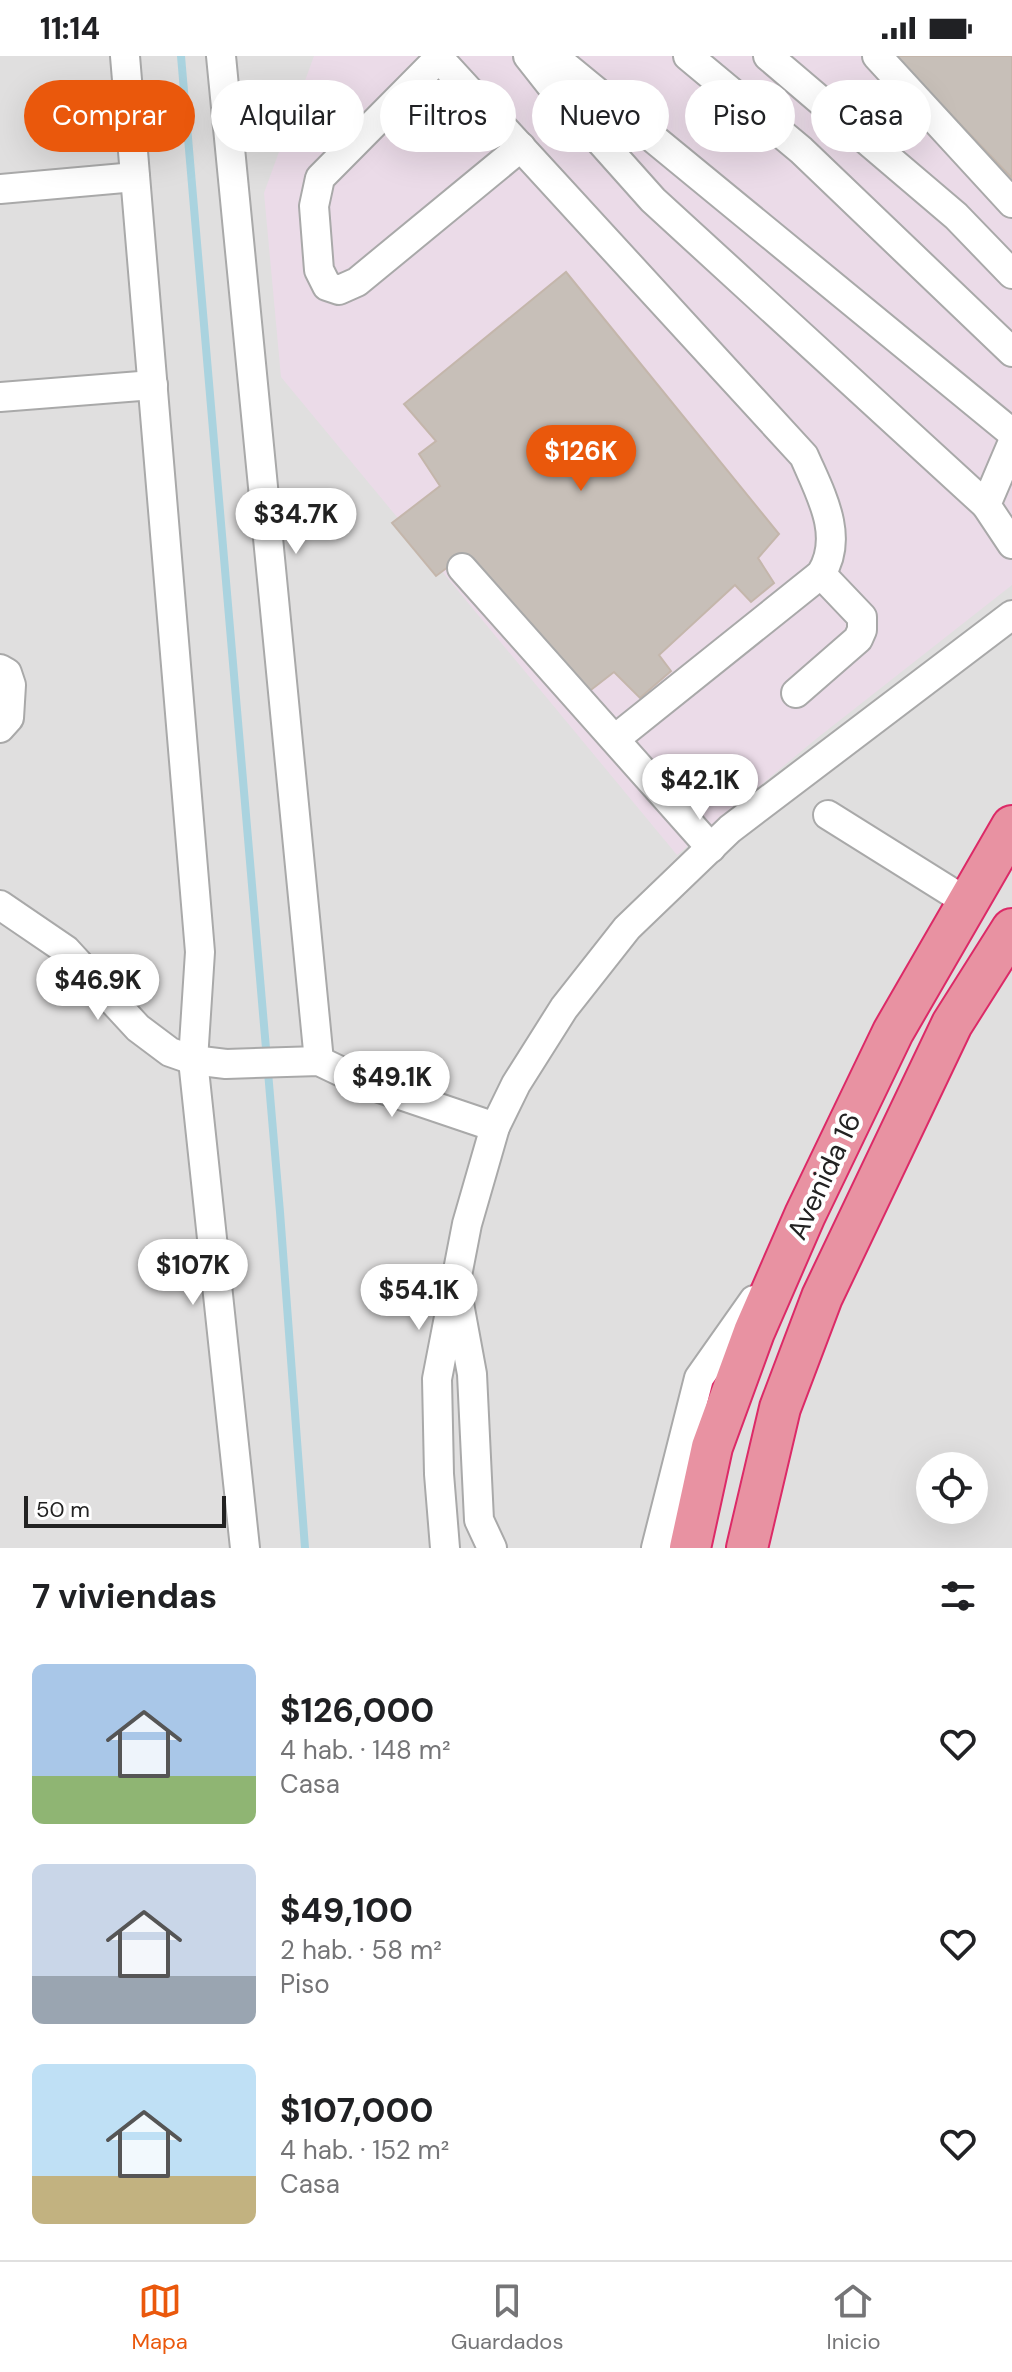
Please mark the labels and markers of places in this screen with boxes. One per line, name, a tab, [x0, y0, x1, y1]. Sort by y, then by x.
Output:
pin: $126K	[525, 425, 637, 493]
pin: $34.7K	[231, 488, 361, 556]
pin: $42.1K	[635, 754, 765, 822]
pin: $46.9K	[33, 954, 163, 1022]
pin: $49.1K	[327, 1051, 457, 1119]
pin: $107K	[137, 1239, 249, 1307]
pin: $54.1K	[354, 1264, 484, 1332]

